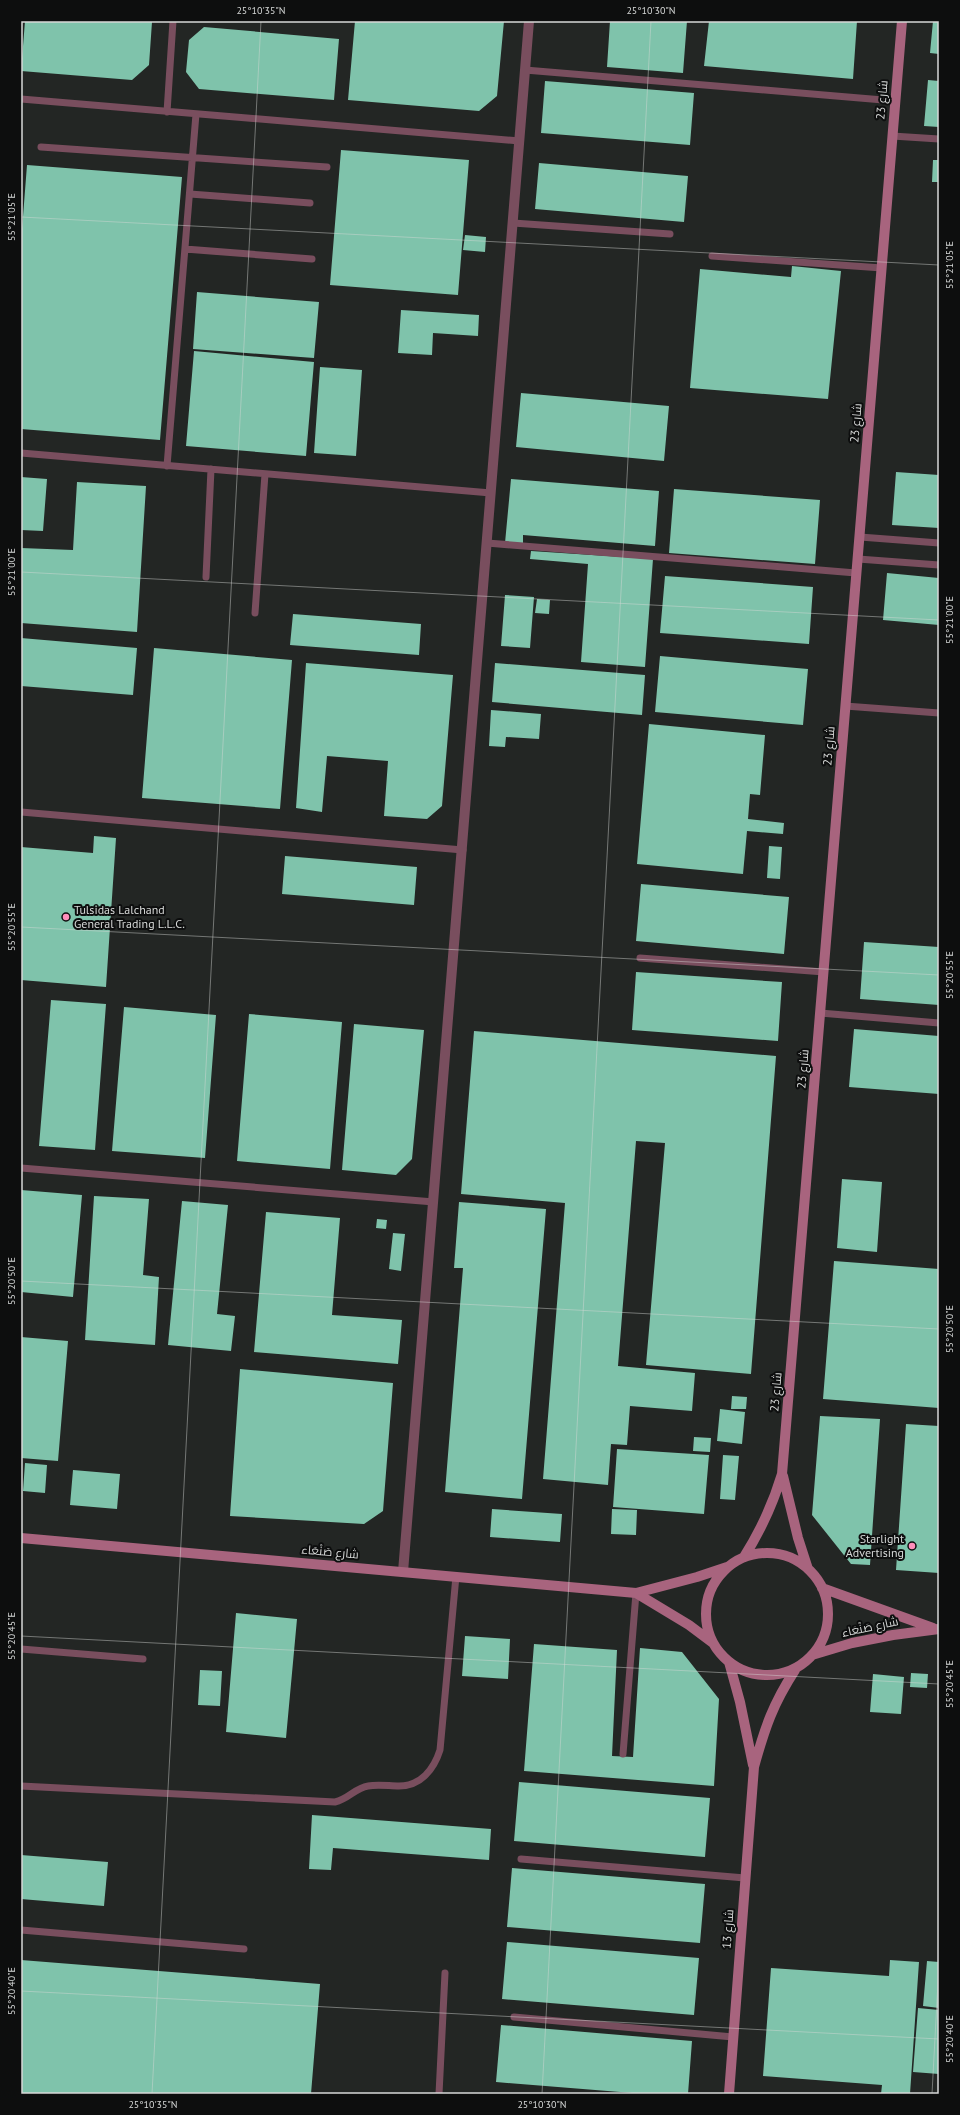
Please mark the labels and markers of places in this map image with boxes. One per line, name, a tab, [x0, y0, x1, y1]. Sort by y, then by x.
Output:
place label: Tulsidas Lalchand General Trading L.L.C.	[74, 902, 185, 931]
marker: Tulsidas Lalchand General Trading L.L.C.	[61, 912, 71, 922]
place label: Starlight Advertising	[846, 1531, 904, 1560]
marker: Starlight Advertising	[907, 1541, 917, 1551]

